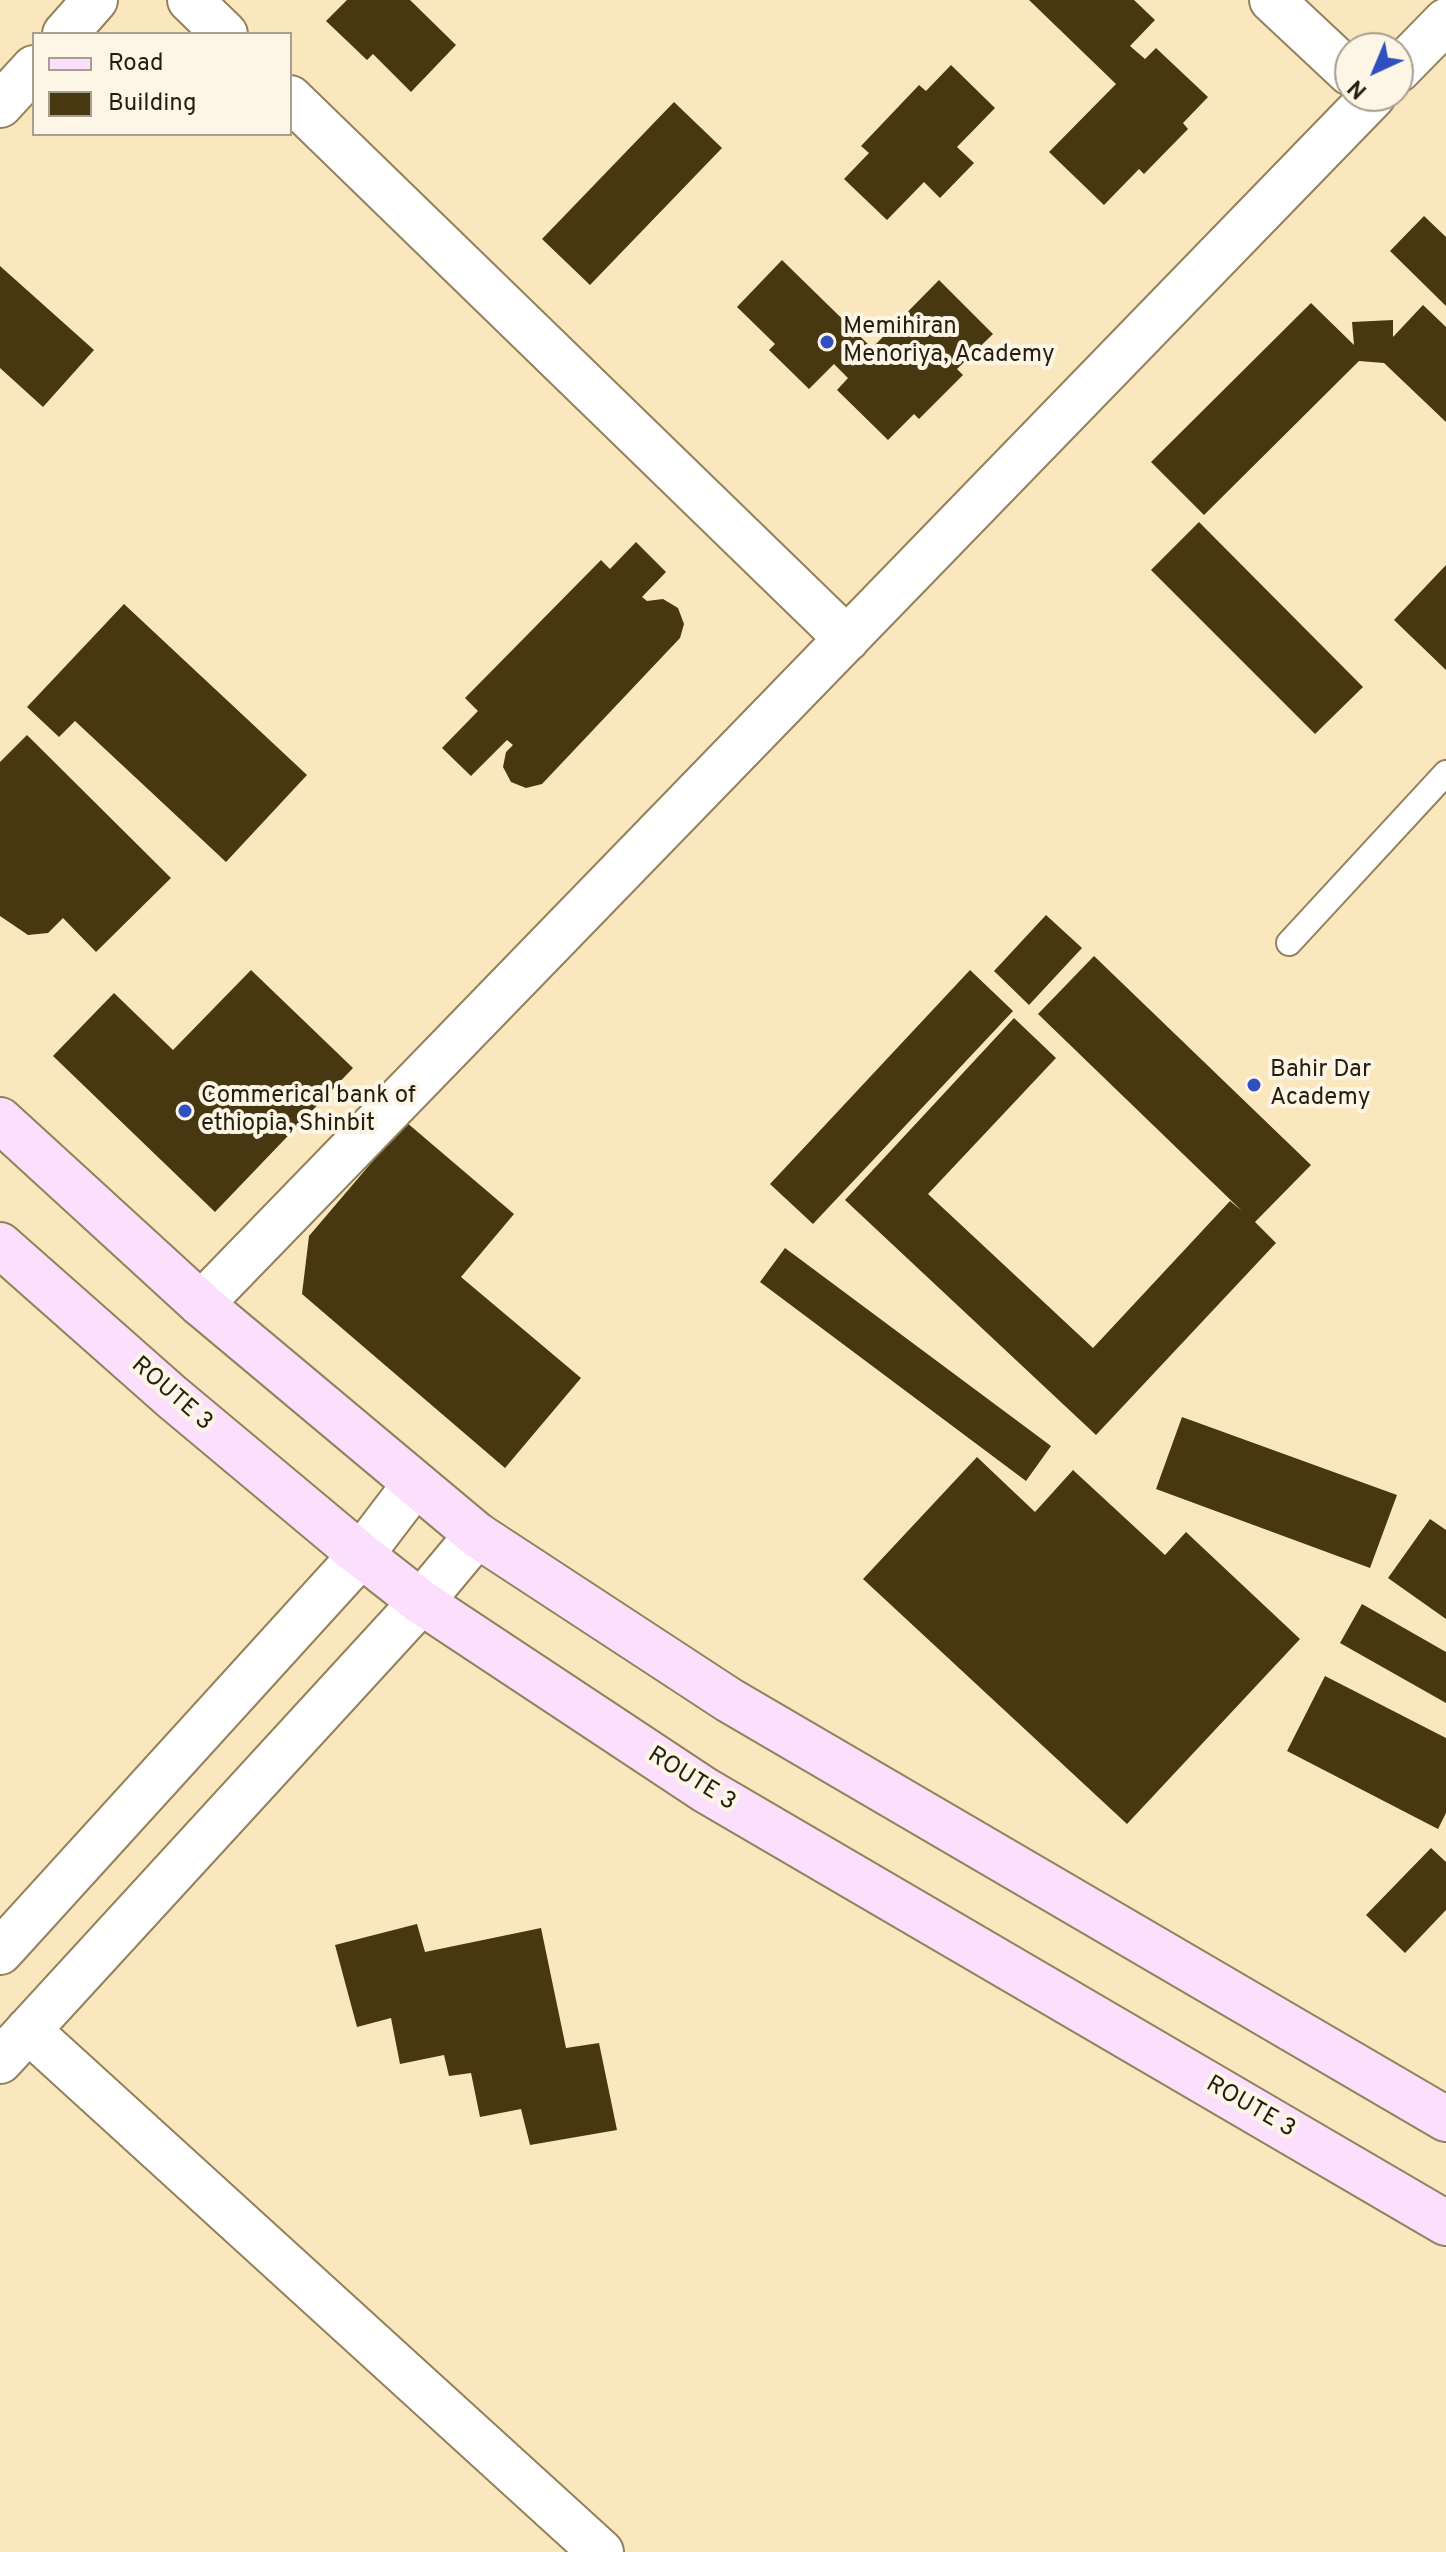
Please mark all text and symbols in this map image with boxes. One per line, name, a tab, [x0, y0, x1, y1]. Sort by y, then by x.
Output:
legend	[32, 32, 292, 136]
north arrow	[1334, 32, 1414, 112]
text: Road	[108, 49, 164, 79]
text: N	[1343, 73, 1373, 103]
text: Building	[108, 89, 197, 119]
place label: Memihiran Menoriya, Academy	[843, 314, 1055, 370]
marker: Memihiran Menoriya, Academy	[818, 333, 836, 351]
place label: Bahir Dar Academy	[1270, 1057, 1371, 1113]
marker: Bahir Dar Academy	[1245, 1076, 1263, 1094]
place label: Commerical bank of ethiopia, Shinbit	[201, 1083, 416, 1139]
marker: Commerical bank of ethiopia, Shinbit	[176, 1102, 194, 1120]
street label: ROUTE 3	[124, 1352, 218, 1438]
street label: ROUTE 3	[642, 1742, 740, 1818]
street label: ROUTE 3	[1200, 2071, 1300, 2145]

